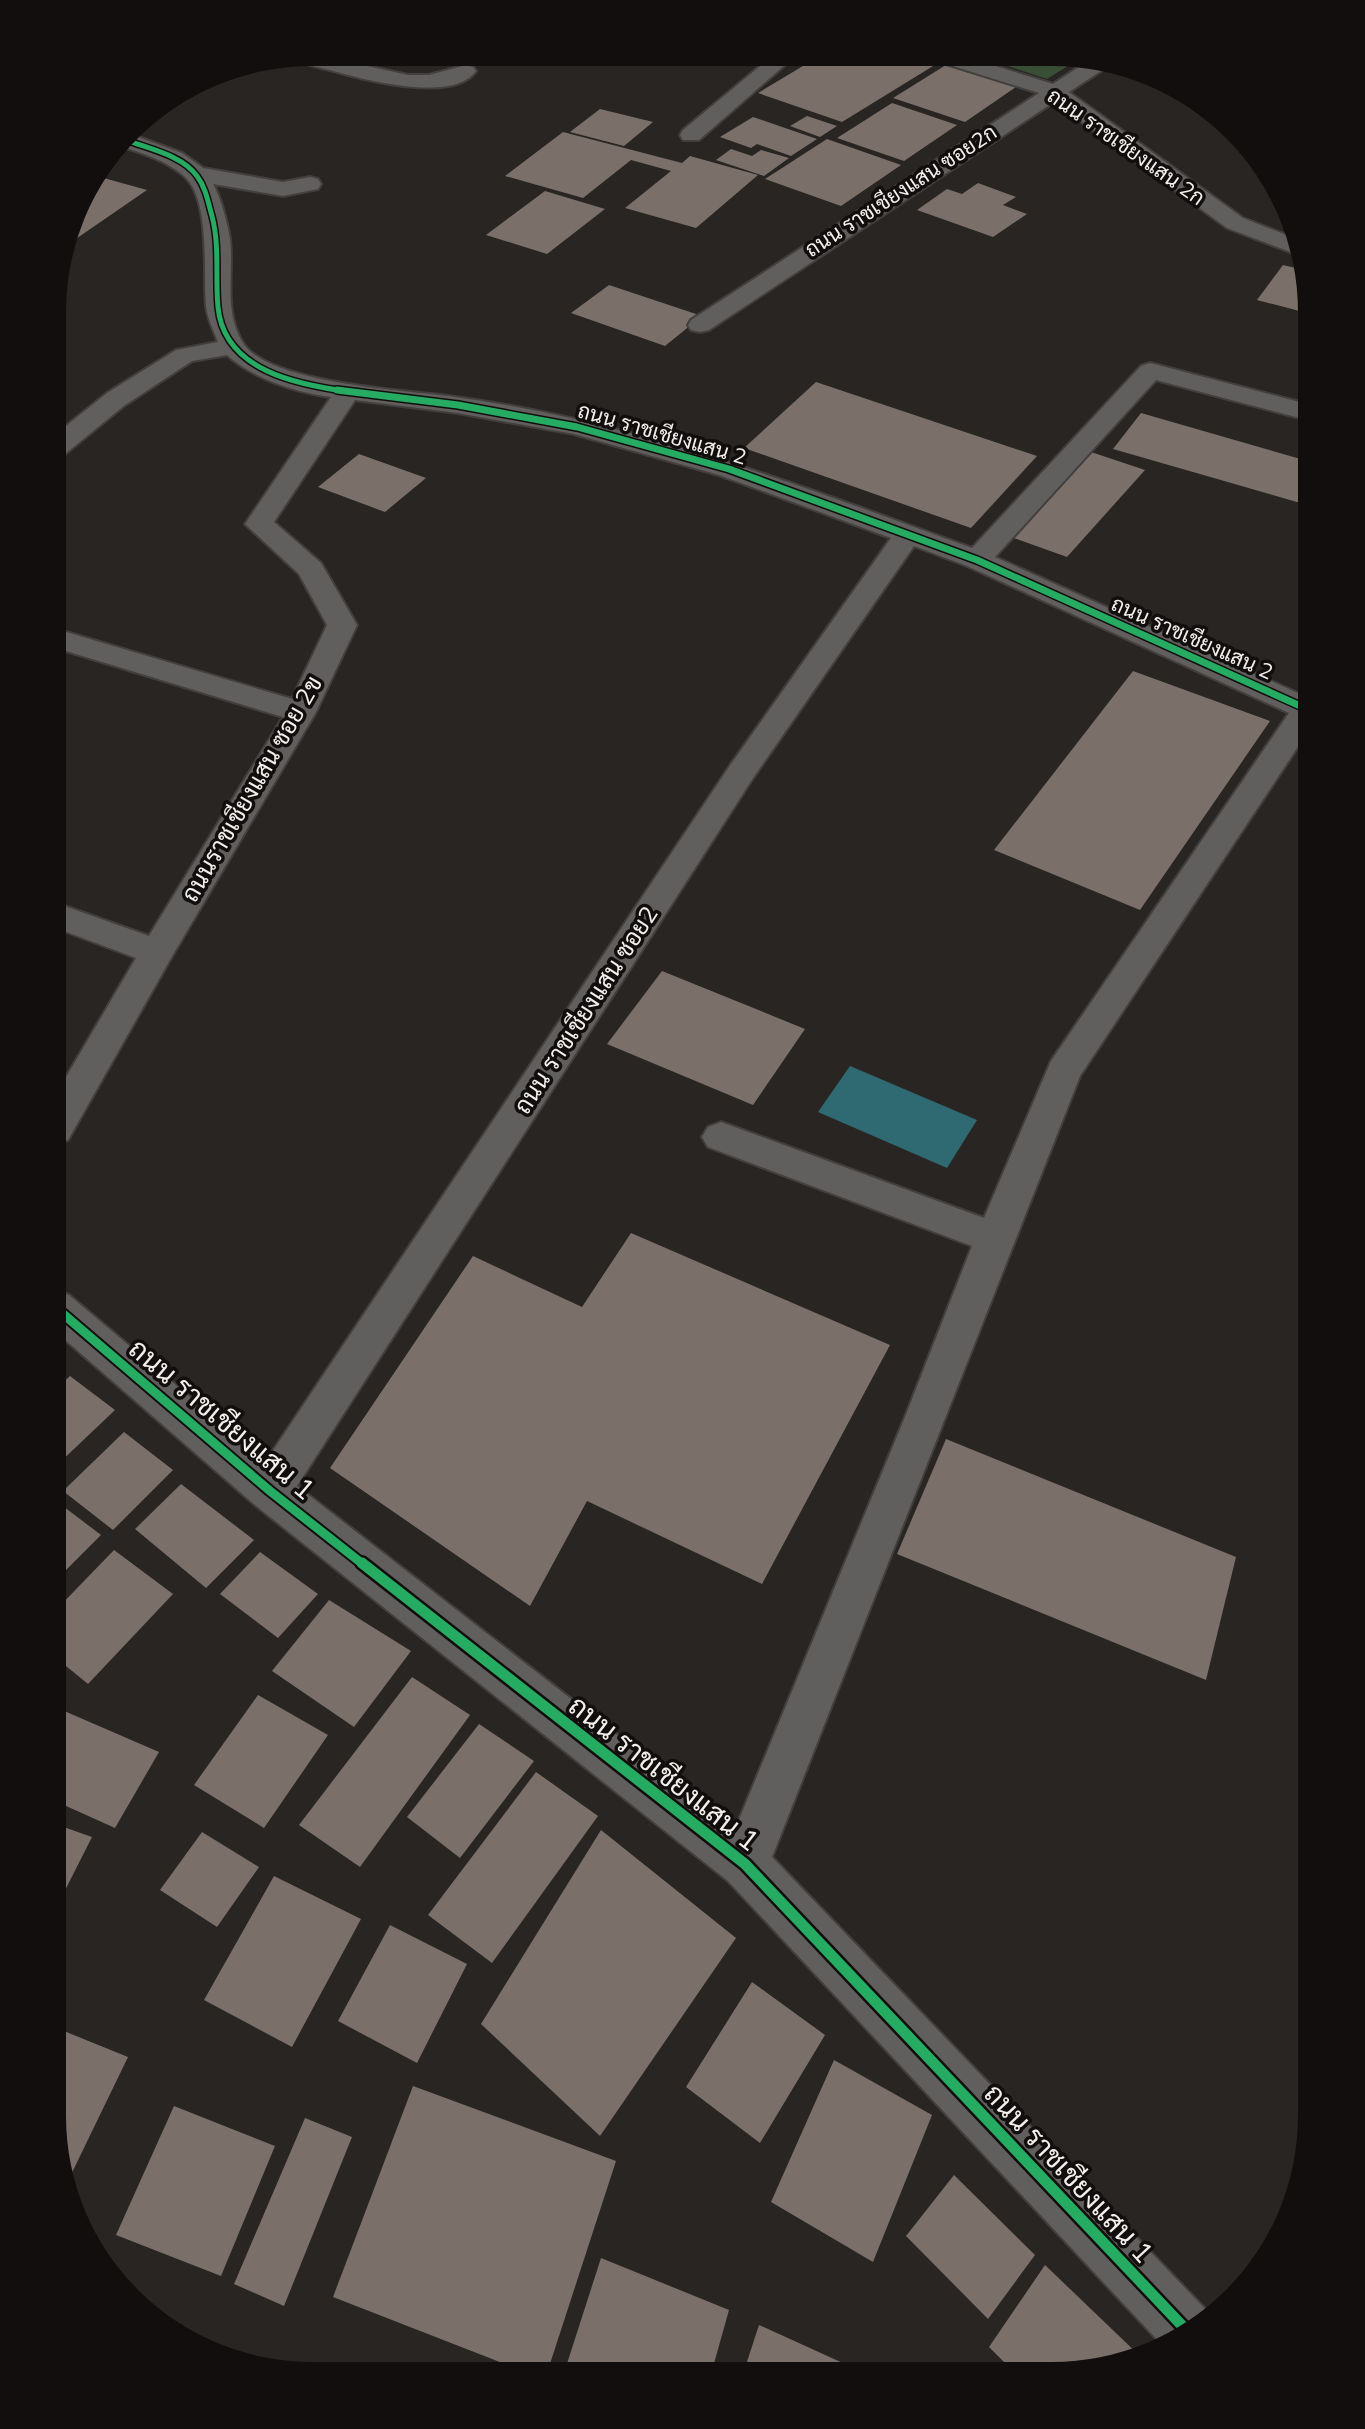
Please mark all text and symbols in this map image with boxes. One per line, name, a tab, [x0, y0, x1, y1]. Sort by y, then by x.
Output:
street label: ถนน ราชเชียงแสน 2ก	[1043, 82, 1210, 210]
street label: ถนน ราชเชียงแสน ซอย2ก	[800, 118, 1001, 262]
street label: ถนน ราชเชียงแสน 2	[575, 397, 750, 470]
street label: ถนน ราชเชียงแสน 2	[1108, 590, 1277, 684]
street label: ถนนราชเชียงแสน ซอย 2ข	[174, 670, 328, 907]
street label: ถนน ราชเชียงแสน ซอย2	[507, 900, 664, 1119]
street label: ถนน ราชเชียงแสน 1	[122, 1331, 322, 1507]
street label: ถนน ราชเชียงแสน 1	[562, 1687, 767, 1858]
street label: ถนน ราชเชียงแสน 1	[977, 2076, 1161, 2269]

